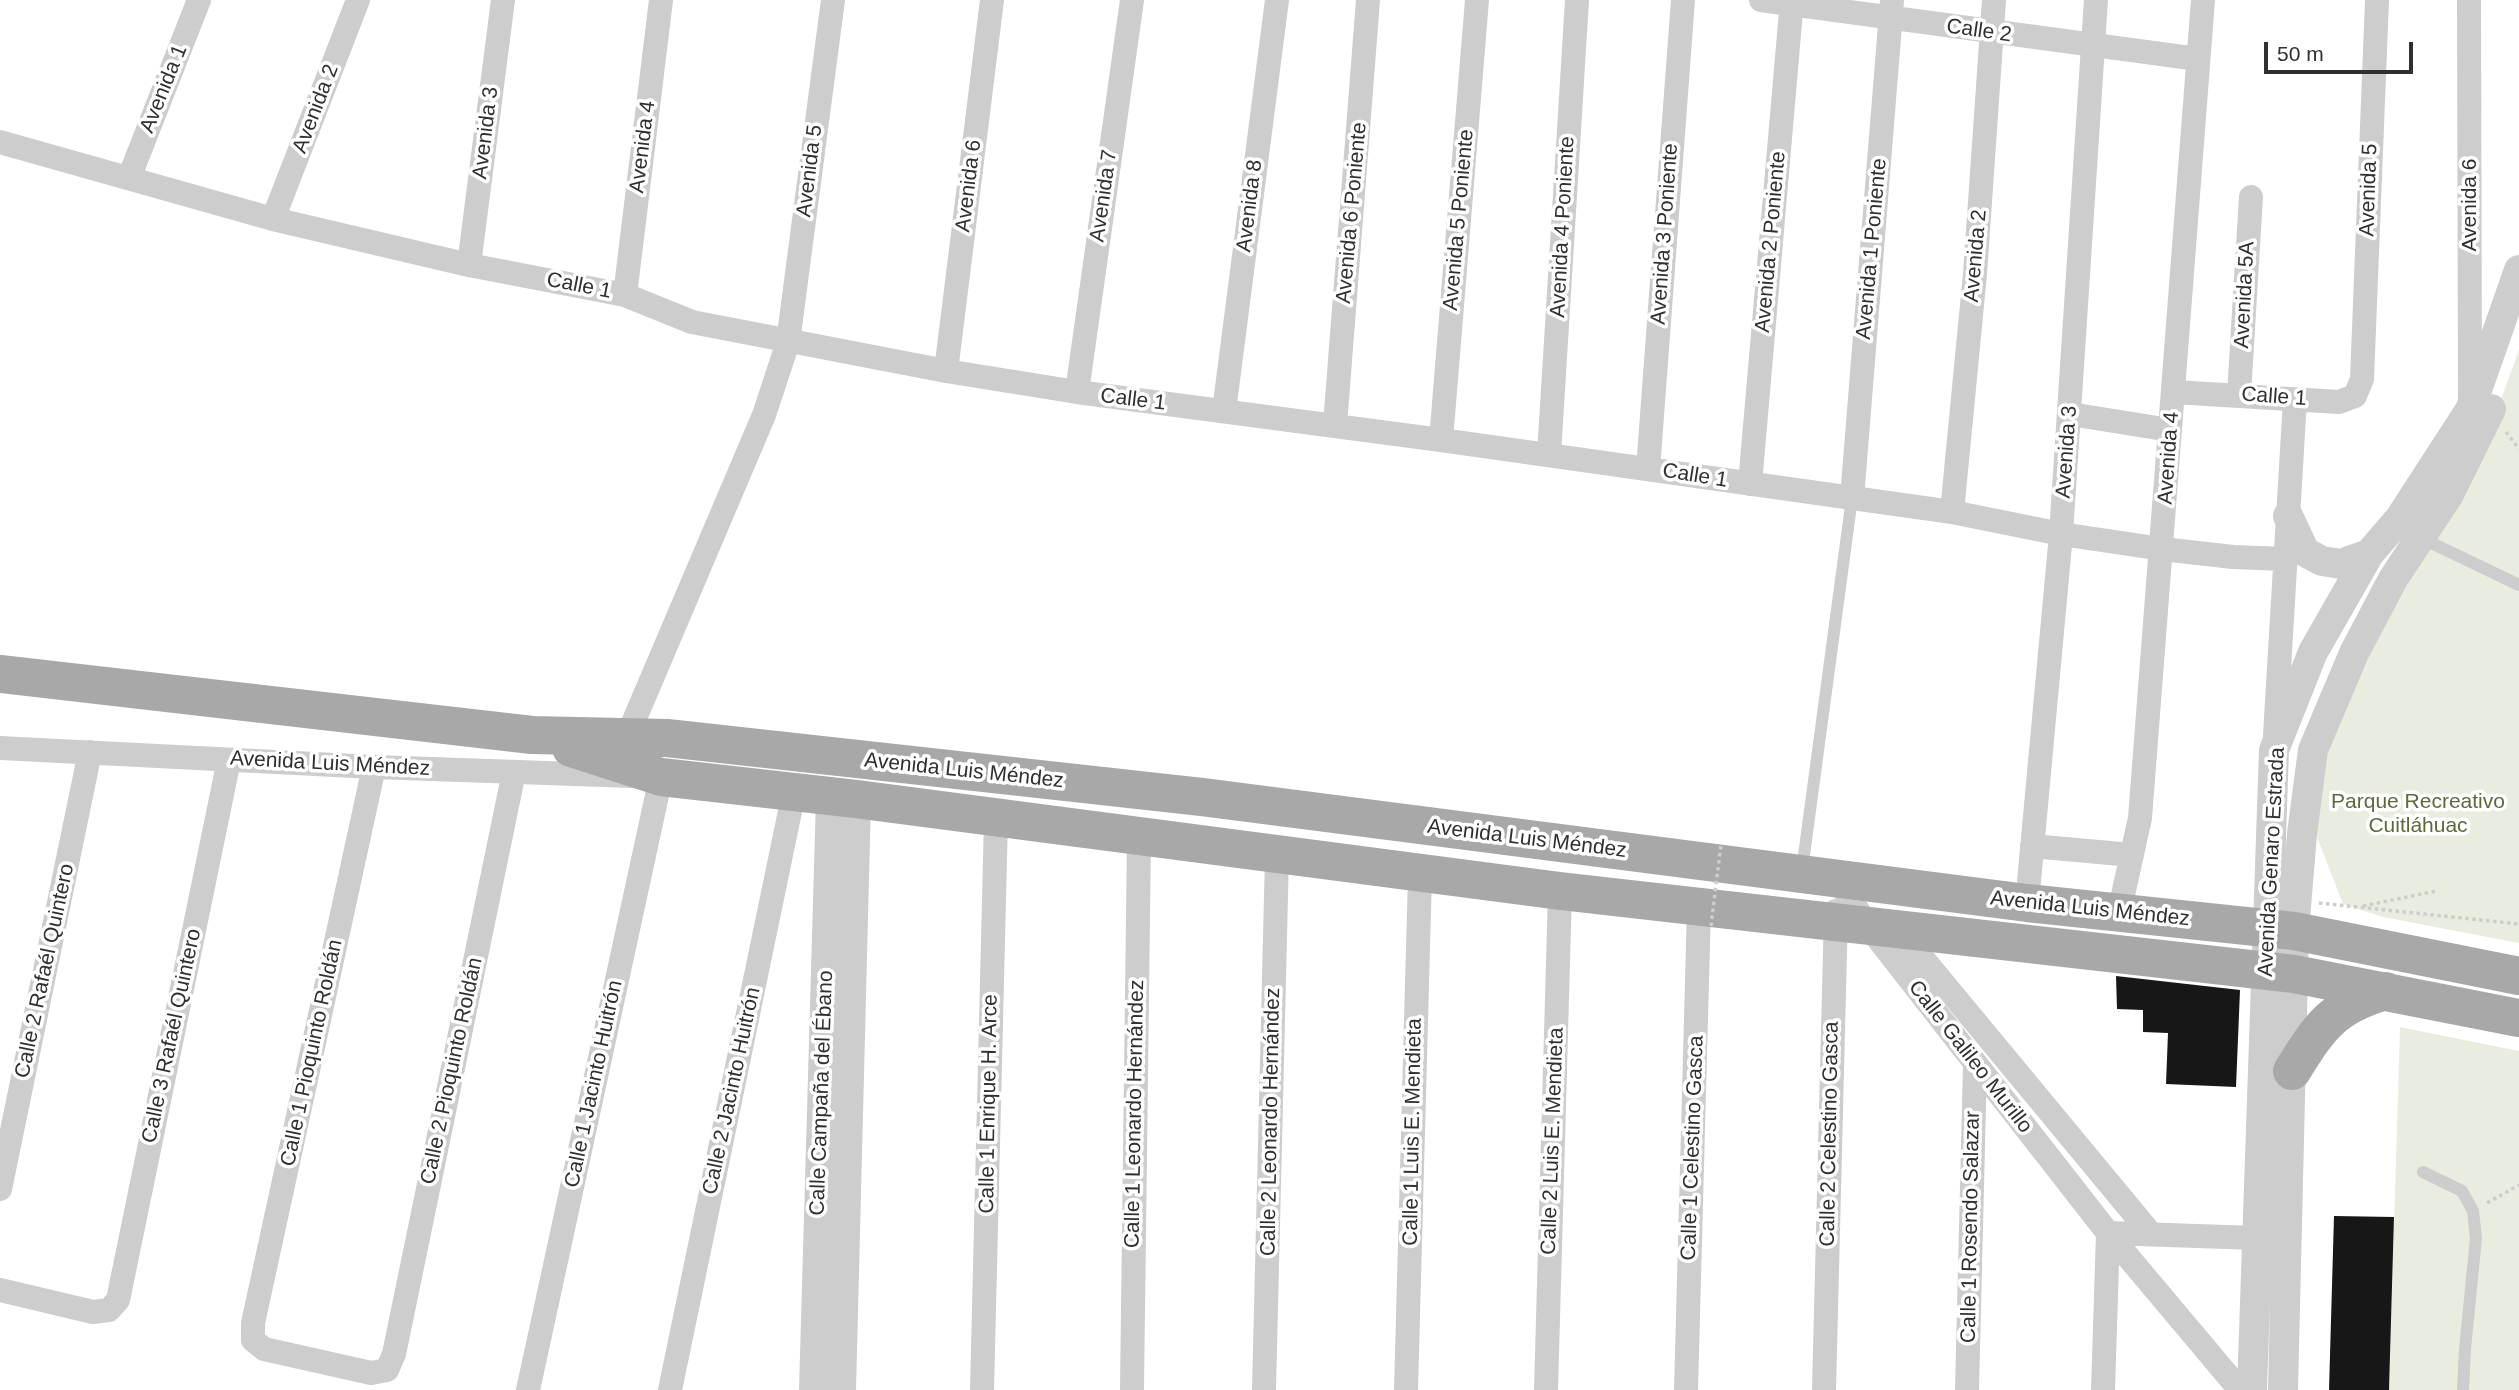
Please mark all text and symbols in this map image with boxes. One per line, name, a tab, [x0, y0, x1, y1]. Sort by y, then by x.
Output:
street label: Calle 2	[1945, 14, 2013, 48]
scale bar	[2267, 28, 2416, 72]
street label: Avenida 1	[135, 41, 193, 137]
text: 50 m	[2277, 42, 2324, 65]
street label: Avenida 2	[288, 61, 344, 157]
street label: Avenida 3	[468, 85, 504, 181]
street label: Avenida 4	[625, 99, 661, 195]
street label: Avenida 6 Poniente	[1332, 121, 1372, 305]
street label: Avenida 5	[792, 123, 828, 219]
street label: Avenida 5 Poniente	[1439, 128, 1479, 312]
street label: Avenida 4 Poniente	[1546, 136, 1580, 318]
street label: Avenida 6	[951, 138, 987, 234]
street label: Avenida 3 Poniente	[1646, 142, 1684, 326]
street label: Avenida 5	[2355, 143, 2383, 237]
street label: Avenida 7	[1085, 148, 1123, 244]
street label: Avenida 2 Poniente	[1751, 150, 1791, 334]
street label: Avenida 1 Poniente	[1852, 157, 1892, 341]
street label: Avenida 8	[1232, 158, 1268, 254]
street label: Avenida 6	[2457, 158, 2483, 252]
street label: Avenida 2	[1959, 209, 1993, 303]
street label: Avenida 5A	[2230, 241, 2260, 349]
street label: Calle 1	[545, 267, 613, 305]
street label: Calle 1	[2241, 382, 2307, 412]
street label: Calle 1	[1099, 384, 1167, 416]
street label: Avenida 3	[2051, 405, 2083, 499]
street label: Avenida 4	[2153, 411, 2185, 505]
street label: Calle 1	[1661, 458, 1729, 494]
street label: Avenida Luis Méndez	[229, 746, 431, 782]
street label: Avenida Genaro Estrada	[2253, 747, 2291, 977]
street label: Avenida Luis Méndez	[863, 748, 1065, 794]
park label: Parque Recreativo Cuitláhuac	[2331, 789, 2505, 839]
street label: Avenida Luis Méndez	[1426, 814, 1628, 864]
street label: Calle 2 Rafaél Quintero	[10, 862, 80, 1080]
street label: Avenida Luis Méndez	[1989, 886, 2191, 932]
street label: Calle 3 Rafaél Quintero	[137, 927, 207, 1145]
street label: Calle 1 Pioquinto Roldán	[276, 937, 348, 1169]
street label: Calle 2 Pioquinto Roldán	[416, 955, 488, 1187]
street label: Calle Campaña del Ébano	[805, 970, 839, 1216]
street label: Calle Galileo Murillo	[1903, 976, 2037, 1138]
street label: Calle 1 Jacinto Huitrón	[560, 978, 628, 1190]
street label: Calle 1 Leonardo Hernández	[1120, 980, 1150, 1248]
street label: Calle 2 Jacinto Huitrón	[698, 985, 766, 1197]
street label: Calle 2 Leonardo Hernández	[1256, 988, 1286, 1256]
street label: Calle 1 Enrique H. Arce	[974, 994, 1004, 1214]
street label: Calle 1 Luis E. Mendieta	[1398, 1018, 1428, 1246]
street label: Calle 2 Celestino Gasca	[1815, 1021, 1845, 1247]
street label: Calle 2 Luis E. Mendieta	[1536, 1027, 1570, 1255]
street label: Calle 1 Celestino Gasca	[1676, 1035, 1710, 1261]
street label: Calle 1 Rosendo Salazar	[1956, 1111, 1986, 1343]

